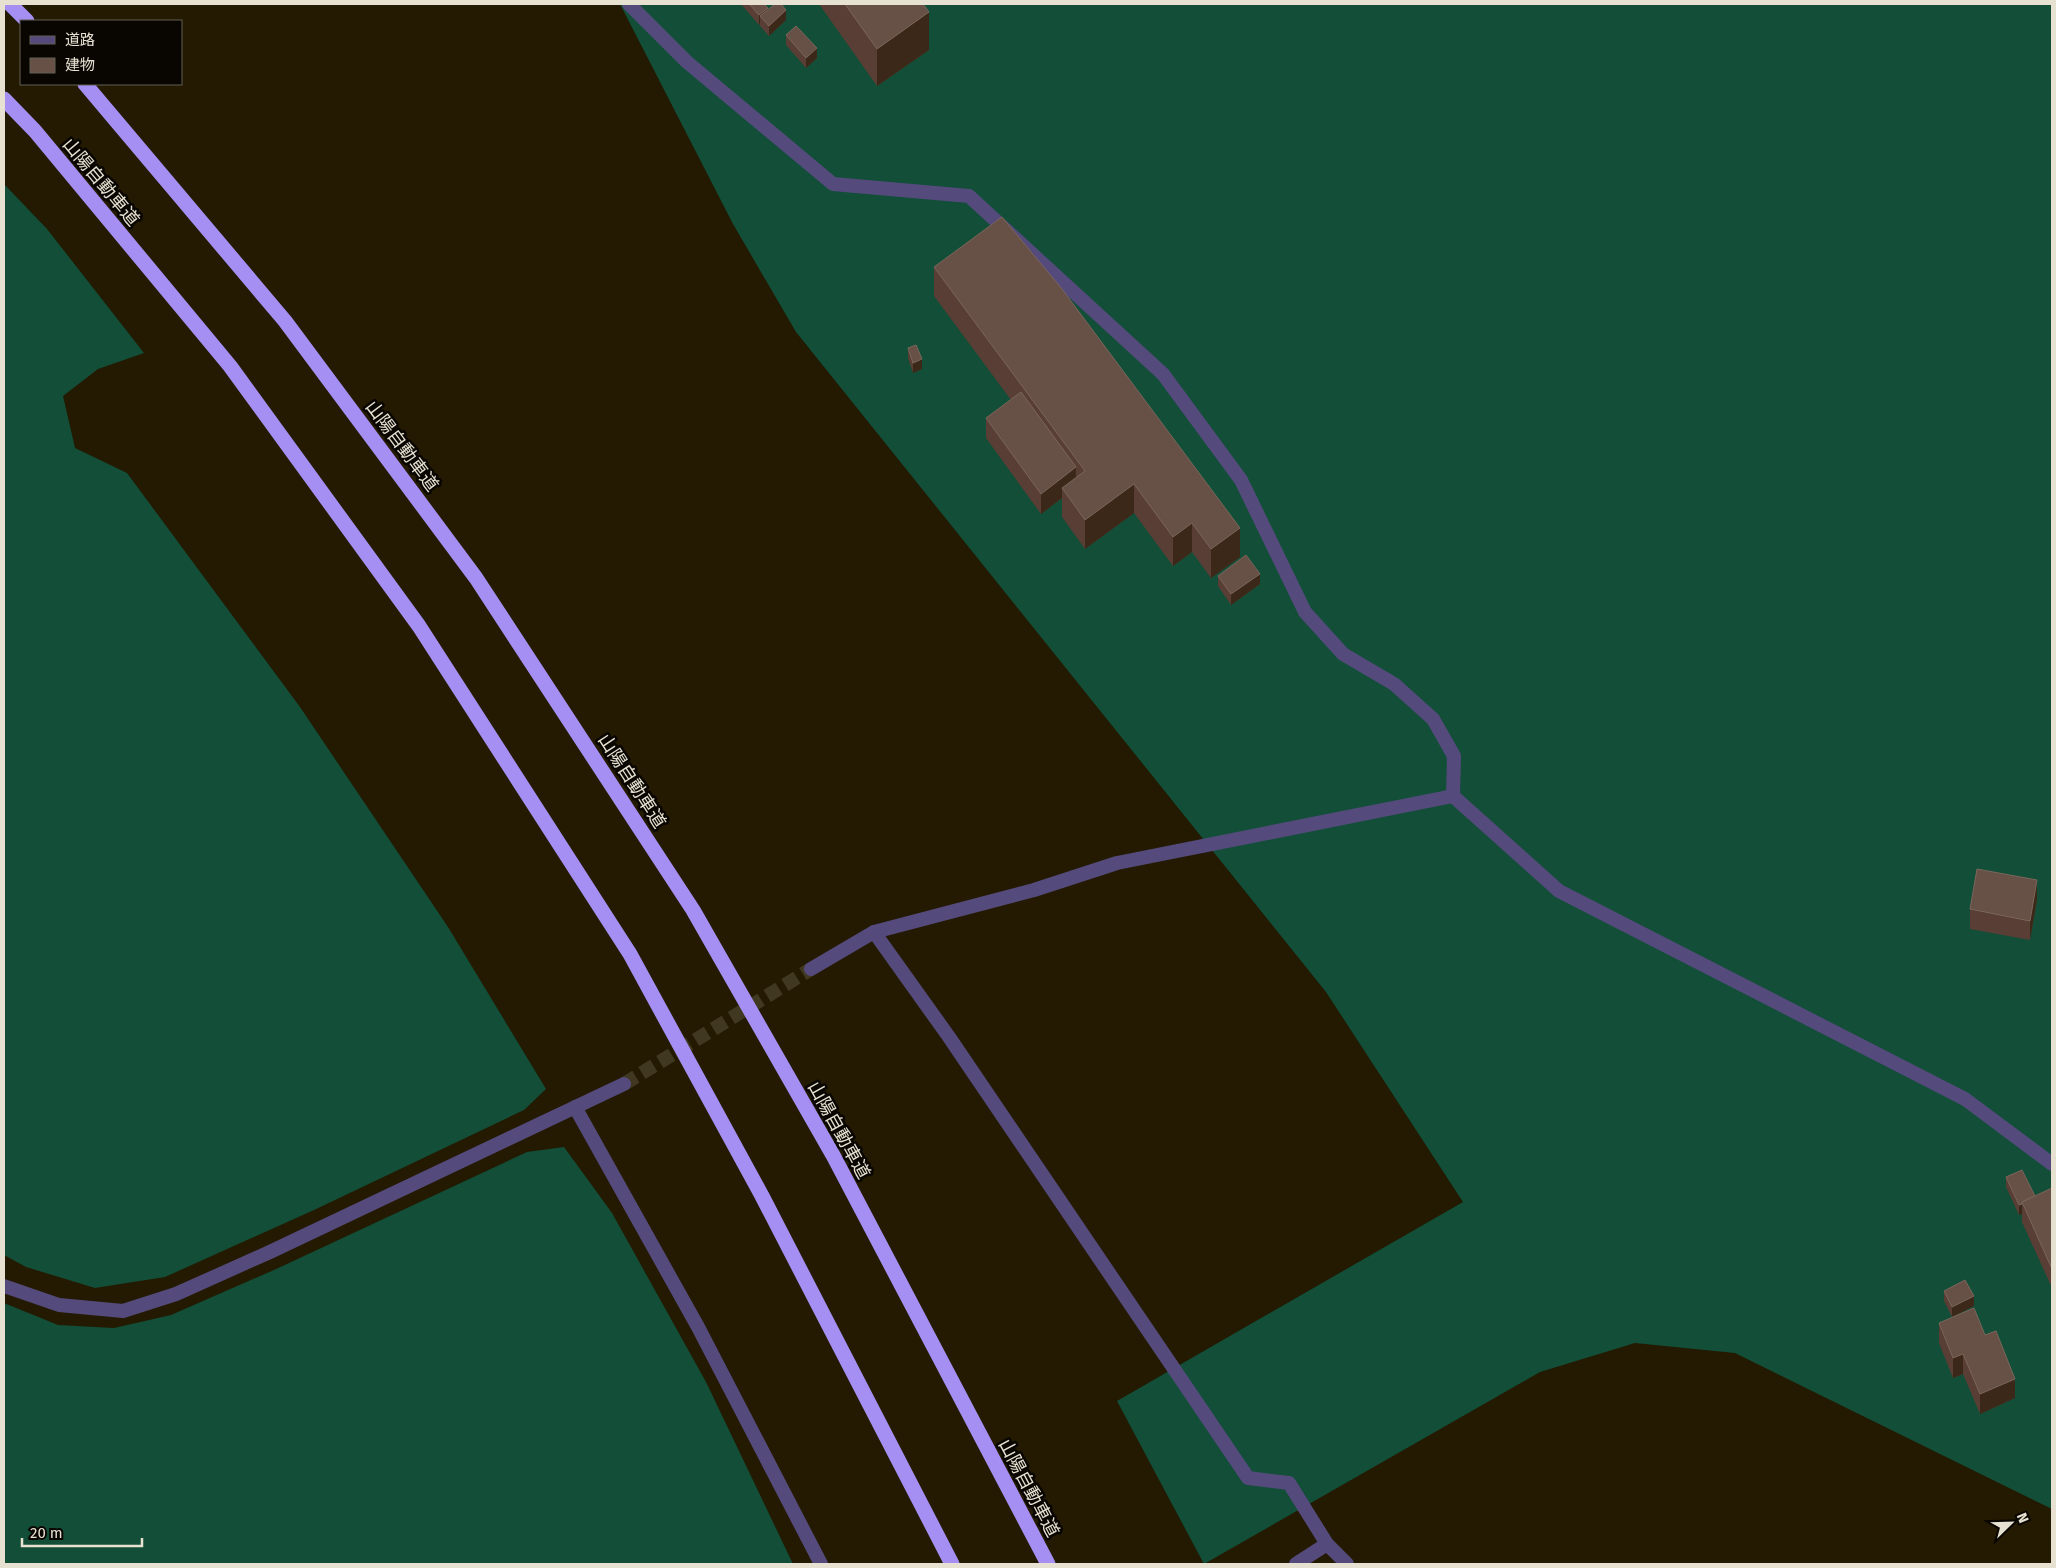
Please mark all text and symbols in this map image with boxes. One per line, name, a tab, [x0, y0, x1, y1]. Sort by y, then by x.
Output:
legend	[20, 20, 182, 85]
text: 道路	[65, 31, 95, 49]
text: 建物	[65, 56, 95, 74]
street label: 山陽自動車道	[58, 134, 144, 230]
street label: 山陽自動車道	[361, 396, 443, 496]
street label: 山陽自動車道	[593, 730, 671, 832]
street label: 山陽自動車道	[803, 1077, 875, 1183]
street label: 山陽自動車道	[994, 1435, 1064, 1541]
north arrow	[1986, 1498, 2036, 1548]
text: N	[2013, 1511, 2032, 1526]
scale bar	[22, 1516, 142, 1548]
text: 20 m	[30, 1524, 63, 1542]

